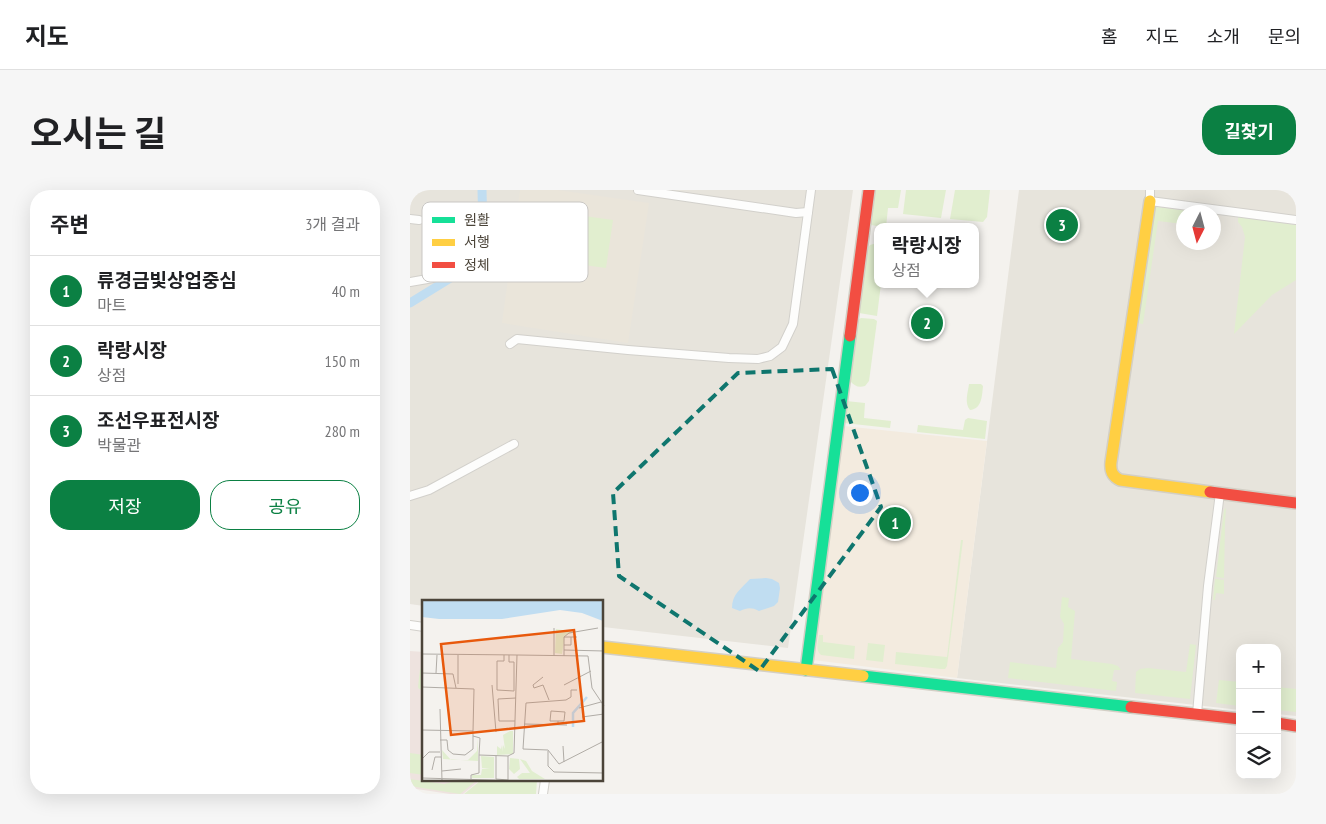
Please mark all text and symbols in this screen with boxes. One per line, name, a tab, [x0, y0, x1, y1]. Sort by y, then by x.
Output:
text: 지도	[25, 21, 69, 52]
text: 홈	[1101, 25, 1118, 48]
text: 지도	[1146, 25, 1179, 48]
text: 소개	[1207, 25, 1240, 48]
text: 문의	[1268, 25, 1301, 48]
button: 길찾기	[1202, 105, 1296, 155]
text: 오시는 길	[30, 110, 166, 156]
legend	[422, 202, 588, 282]
north arrow	[1176, 205, 1221, 250]
pin: 3	[1046, 206, 1078, 244]
text: 주변	[50, 211, 89, 238]
text: 원활	[464, 211, 490, 229]
text: 3개 결과	[305, 214, 360, 234]
popup	[874, 223, 979, 288]
text: 서행	[464, 233, 490, 251]
text: 락랑시장	[892, 233, 961, 257]
text: 정체	[464, 256, 490, 274]
text: 상점	[892, 260, 921, 280]
text: 류경금빛상업중심	[97, 268, 237, 292]
text: 1	[62, 281, 70, 301]
text: 40 m	[332, 281, 360, 301]
text: 마트	[97, 295, 126, 315]
pin: 2	[911, 304, 943, 342]
text: 락랑시장	[97, 338, 167, 362]
text: 2	[62, 351, 70, 371]
text: 150 m	[325, 351, 360, 371]
text: 상점	[97, 365, 126, 385]
text: 조선우표전시장	[97, 408, 219, 432]
text: 3	[62, 421, 70, 441]
text: 280 m	[325, 421, 360, 441]
text: 박물관	[97, 435, 141, 455]
button: 저장	[50, 480, 200, 530]
button: 공유	[210, 480, 360, 530]
your location	[847, 480, 873, 506]
pin: 1	[879, 504, 911, 542]
inset map	[422, 600, 604, 782]
map controls	[1236, 644, 1281, 779]
button: +	[1236, 644, 1281, 689]
button: −	[1236, 689, 1281, 734]
button: layers	[1236, 734, 1281, 779]

